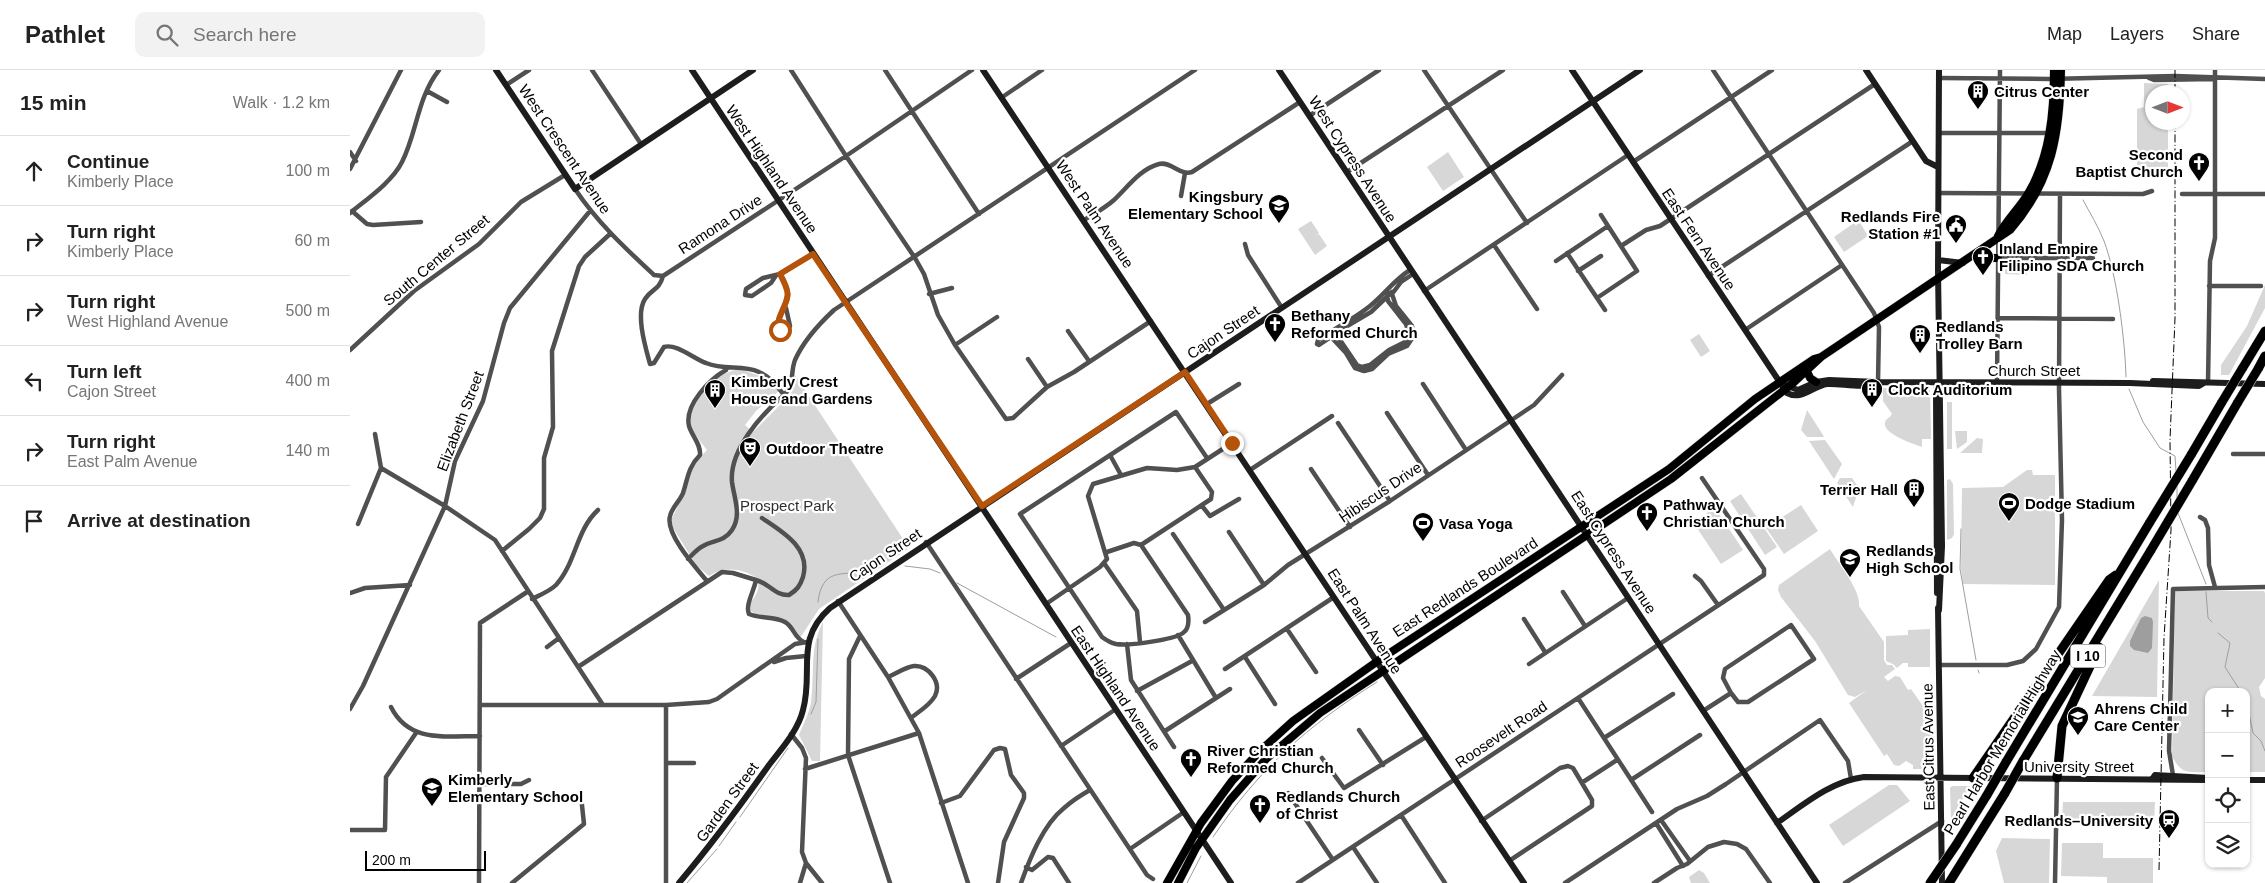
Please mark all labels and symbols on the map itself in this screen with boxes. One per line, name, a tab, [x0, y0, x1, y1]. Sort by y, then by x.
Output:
building icon: Citrus Center	[1966, 79, 1990, 110]
street label: West Crescent Avenue	[515, 81, 615, 217]
place label: Citrus Center	[1994, 83, 2089, 100]
north arrow	[2145, 85, 2190, 130]
street label: West Cypress Avenue	[1306, 93, 1400, 225]
street label: West Highland Avenue	[723, 102, 821, 236]
place label: Second Baptist Church	[2075, 146, 2183, 180]
church icon: Second Baptist Church	[2187, 151, 2211, 182]
street label: West Palm Avenue	[1053, 157, 1137, 271]
street label: East Fern Avenue	[1659, 185, 1739, 293]
place label: Kingsbury Elementary School	[1128, 188, 1264, 222]
street label: Ramona Drive	[675, 191, 765, 257]
school or university icon: Kingsbury Elementary School	[1267, 193, 1291, 224]
place label: Redlands Fire Station #1	[1841, 208, 1940, 242]
street label: South Center Street	[380, 210, 493, 309]
public building icon: Redlands Fire Station #1	[1944, 213, 1968, 244]
place label: Inland Empire Filipino SDA Church	[1999, 240, 2144, 274]
church icon: Inland Empire Filipino SDA Church	[1971, 245, 1995, 276]
street label: Cajon Street	[1184, 301, 1263, 362]
place label: Bethany Reformed Church	[1291, 307, 1418, 341]
church icon: Bethany Reformed Church	[1263, 312, 1287, 343]
place label: Redlands Trolley Barn	[1936, 318, 2023, 352]
route start	[769, 319, 792, 342]
building icon: Redlands Trolley Barn	[1908, 323, 1932, 354]
street label: Church Street	[1988, 362, 2081, 379]
street label: Elizabeth Street	[433, 368, 487, 473]
place label: Kimberly Crest House and Gardens	[731, 373, 873, 407]
building icon: Clock Auditorium	[1860, 377, 1884, 408]
building icon: Kimberly Crest House and Gardens	[703, 378, 727, 409]
place label: Clock Auditorium	[1888, 381, 2012, 398]
route end	[1221, 432, 1244, 455]
theatre icon: Outdoor Theatre	[738, 436, 762, 467]
place label: Outdoor Theatre	[766, 440, 884, 457]
street label: Hibiscus Drive	[1336, 458, 1424, 526]
building icon: Terrier Hall	[1902, 477, 1926, 508]
place label: Terrier Hall	[1820, 481, 1898, 498]
street label: East Cypress Avenue	[1568, 487, 1660, 617]
sports icon: Dodge Stadium	[1997, 491, 2021, 522]
place label: Dodge Stadium	[2025, 495, 2135, 512]
place label: Pathway Christian Church	[1663, 496, 1785, 530]
park label: Prospect Park	[740, 497, 835, 514]
church icon: Pathway Christian Church	[1635, 501, 1659, 532]
sports icon: Vasa Yoga	[1411, 511, 1435, 542]
place label: Vasa Yoga	[1439, 515, 1513, 532]
street label: Cajon Street	[846, 524, 925, 585]
street label: East Redlands Boulevard	[1389, 534, 1541, 640]
place label: Redlands High School	[1866, 542, 1954, 576]
school or university icon: Redlands High School	[1838, 547, 1862, 578]
street label: East Palm Avenue	[1325, 565, 1405, 677]
street label: East Highland Avenue	[1068, 622, 1164, 754]
road number: I 10	[2070, 644, 2106, 668]
street label: Pearl Harbor Memorial Highway	[1940, 646, 2064, 837]
street label: East Citrus Avenue	[1918, 683, 1938, 811]
street label: Roosevelt Road	[1452, 697, 1550, 771]
place label: Ahrens Child Care Center	[2094, 700, 2187, 734]
school or university icon: Ahrens Child Care Center	[2066, 705, 2090, 736]
place label: River Christian Reformed Church	[1207, 742, 1334, 776]
church icon: River Christian Reformed Church	[1179, 747, 1203, 778]
street label: Garden Street	[692, 758, 762, 845]
street label: University Street	[2024, 758, 2135, 775]
place label: Kimberly Elementary School	[448, 771, 583, 805]
school or university icon: Kimberly Elementary School	[420, 776, 444, 807]
place label: Redlands Church of Christ	[1276, 788, 1400, 822]
church icon: Redlands Church of Christ	[1248, 793, 1272, 824]
station icon: Redlands–University	[2157, 808, 2181, 839]
place label: Redlands–University	[2005, 812, 2154, 829]
scale bar	[365, 848, 486, 871]

